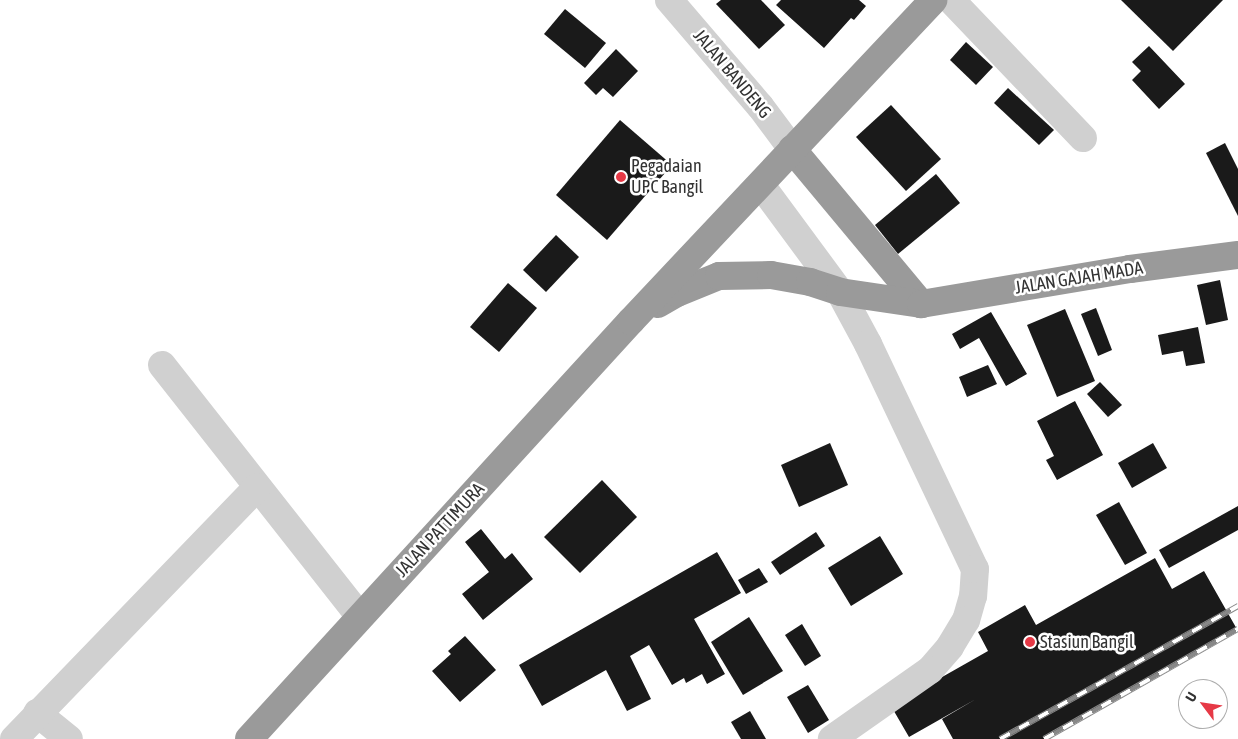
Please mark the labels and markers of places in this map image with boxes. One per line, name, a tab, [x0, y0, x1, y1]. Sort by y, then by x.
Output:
place label: Pegadaian UPC Bangil	[631, 156, 703, 198]
marker: Pegadaian UPC Bangil	[615, 171, 627, 183]
place label: Stasiun Bangil	[1040, 631, 1134, 653]
marker: Stasiun Bangil	[1024, 636, 1036, 648]

